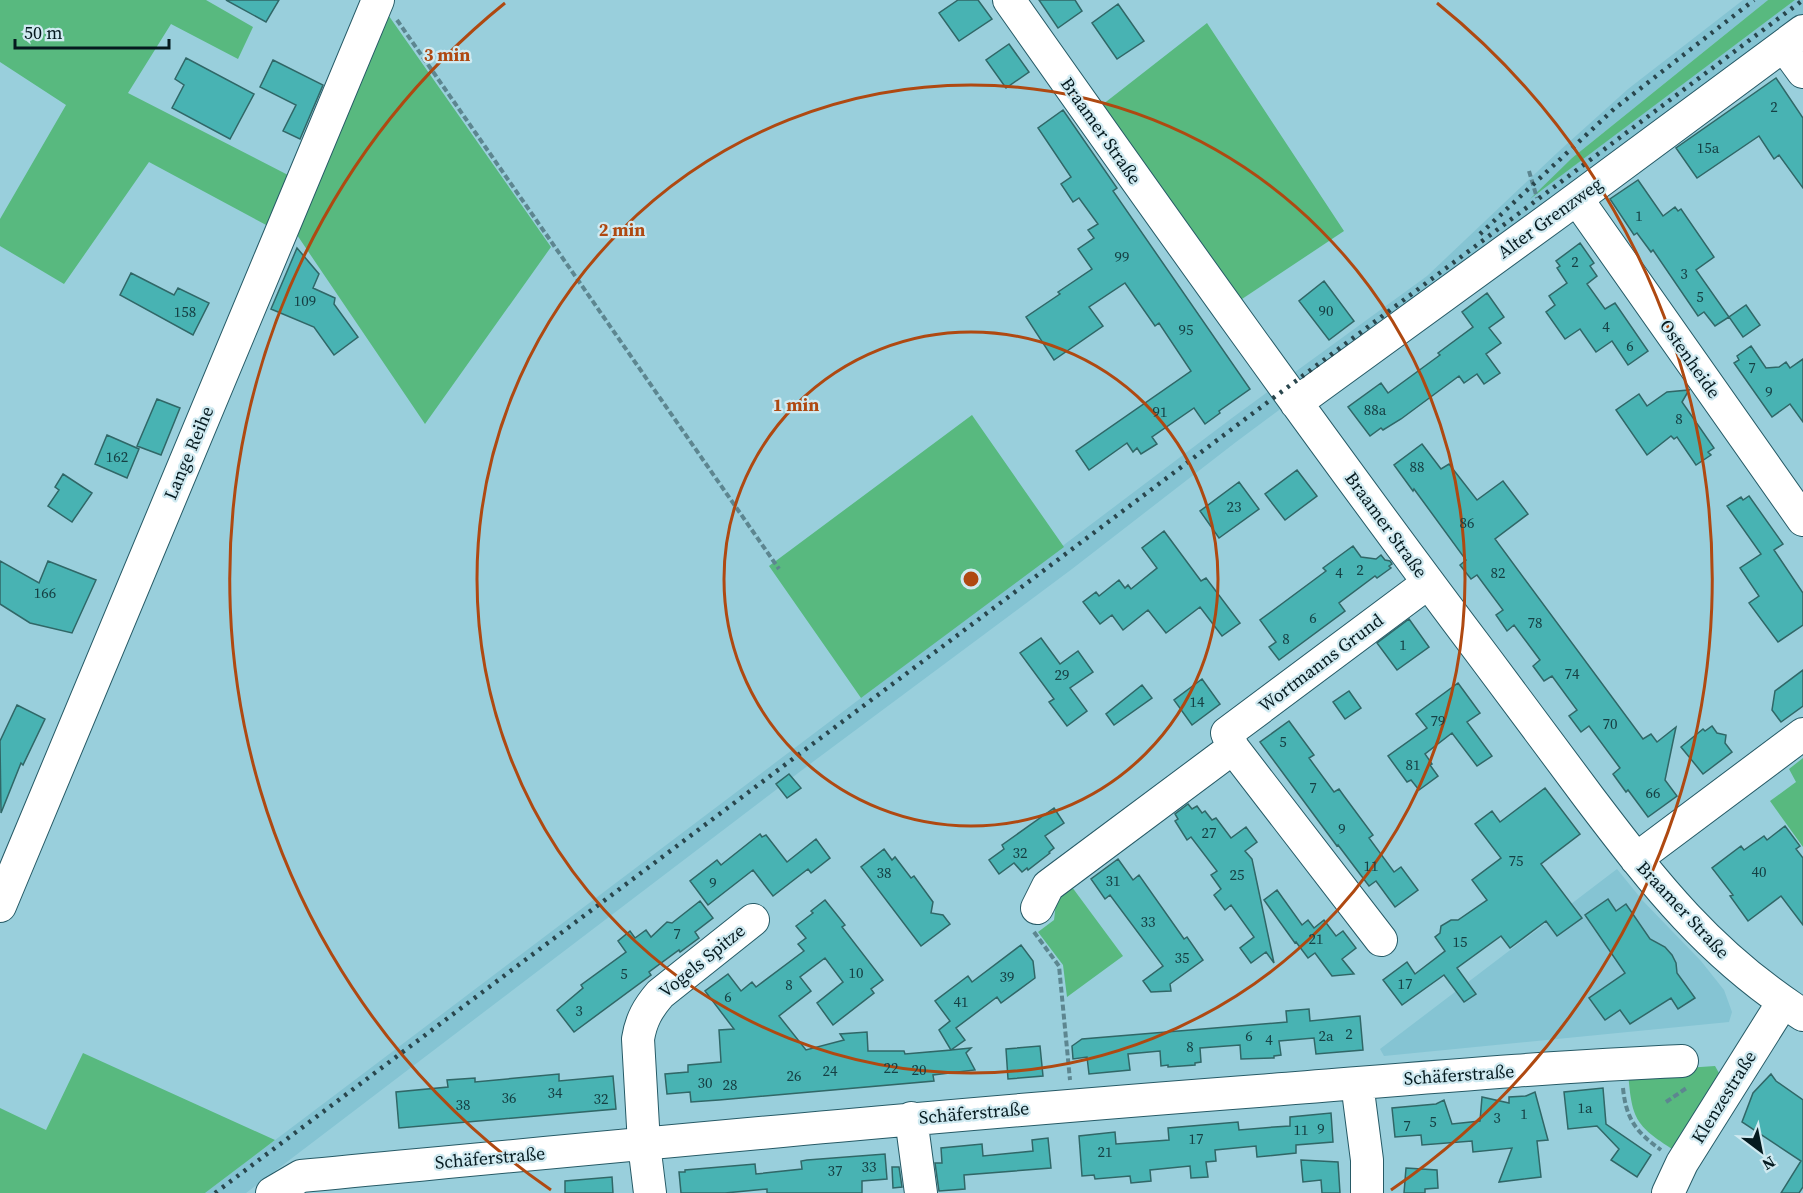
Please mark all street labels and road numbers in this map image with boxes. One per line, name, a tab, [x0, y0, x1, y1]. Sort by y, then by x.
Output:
street label: Braamer Straße	[1055, 72, 1148, 189]
street label: Alter Grenzweg	[1492, 171, 1607, 264]
street label: Ostenheide	[1654, 314, 1727, 403]
street label: Lange Reihe	[158, 402, 219, 503]
street label: Braamer Straße	[1339, 467, 1433, 583]
street label: Wortmanns Grund	[1253, 607, 1388, 718]
street label: Braamer Straße	[1631, 855, 1735, 964]
street label: Vogels Spitze	[653, 918, 750, 1003]
street label: Klenzestraße	[1685, 1046, 1762, 1148]
street label: Schäferstraße	[1403, 1058, 1515, 1091]
street label: Schäferstraße	[918, 1095, 1030, 1130]
street label: Schäferstraße	[434, 1140, 546, 1175]

